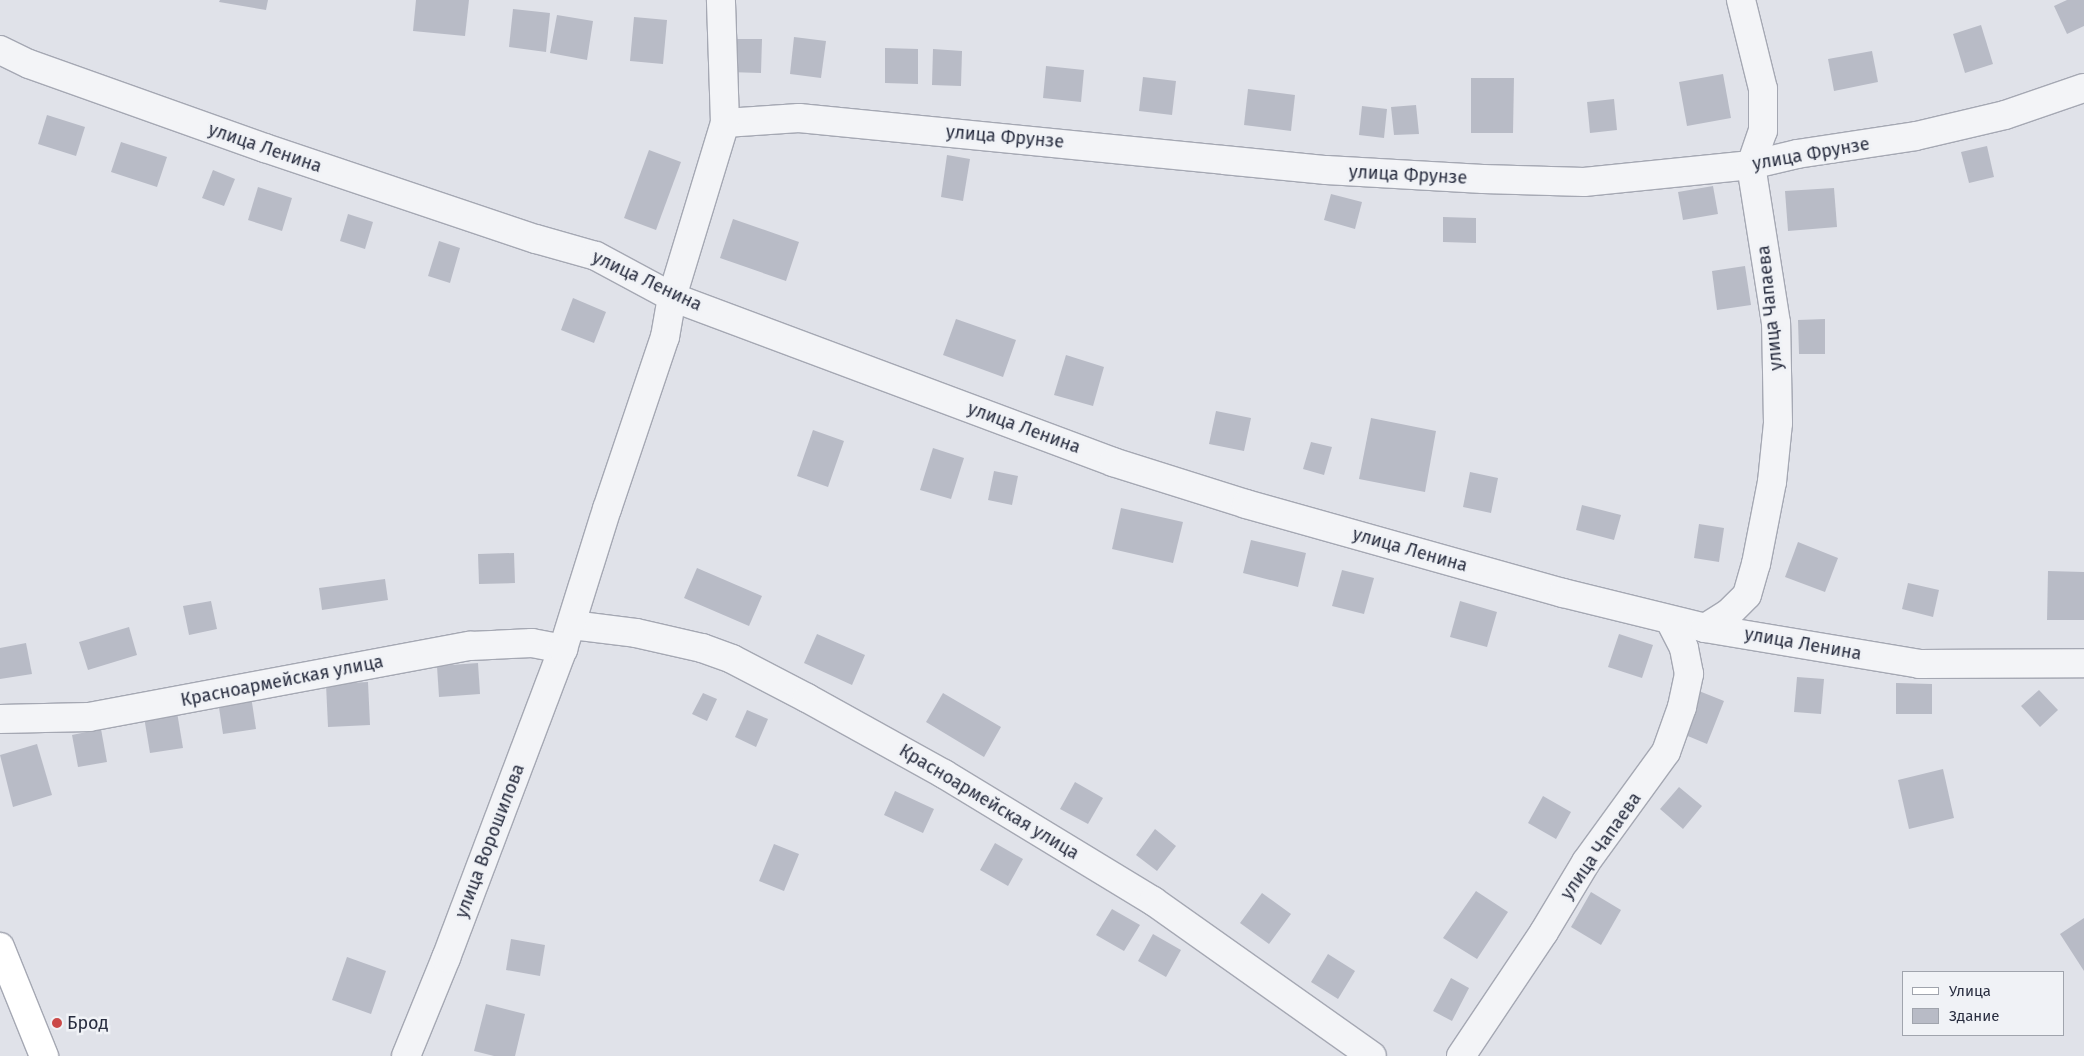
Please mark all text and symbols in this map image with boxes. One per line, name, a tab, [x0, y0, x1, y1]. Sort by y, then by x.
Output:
street label: улица Ленина	[205, 118, 325, 178]
street label: улица Фрунзе	[945, 121, 1065, 153]
street label: улица Фрунзе	[1751, 133, 1871, 175]
street label: улица Фрунзе	[1348, 161, 1468, 189]
street label: улица Чапаева	[1753, 244, 1787, 372]
street label: улица Ленина	[589, 246, 705, 316]
street label: улица Ленина	[965, 398, 1083, 458]
street label: улица Ленина	[1350, 523, 1470, 577]
street label: улица Ленина	[1743, 623, 1863, 665]
street label: Красноармейская улица	[179, 651, 385, 711]
street label: Красноармейская улица	[895, 740, 1083, 864]
street label: улица Ворошилова	[451, 761, 529, 921]
street label: улица Чапаева	[1556, 788, 1646, 904]
legend	[1902, 971, 2064, 1036]
text: Улица	[1949, 982, 1991, 1000]
text: Здание	[1949, 1007, 1999, 1025]
place label: Брод	[67, 1012, 108, 1034]
marker: Брод	[51, 1017, 63, 1029]

